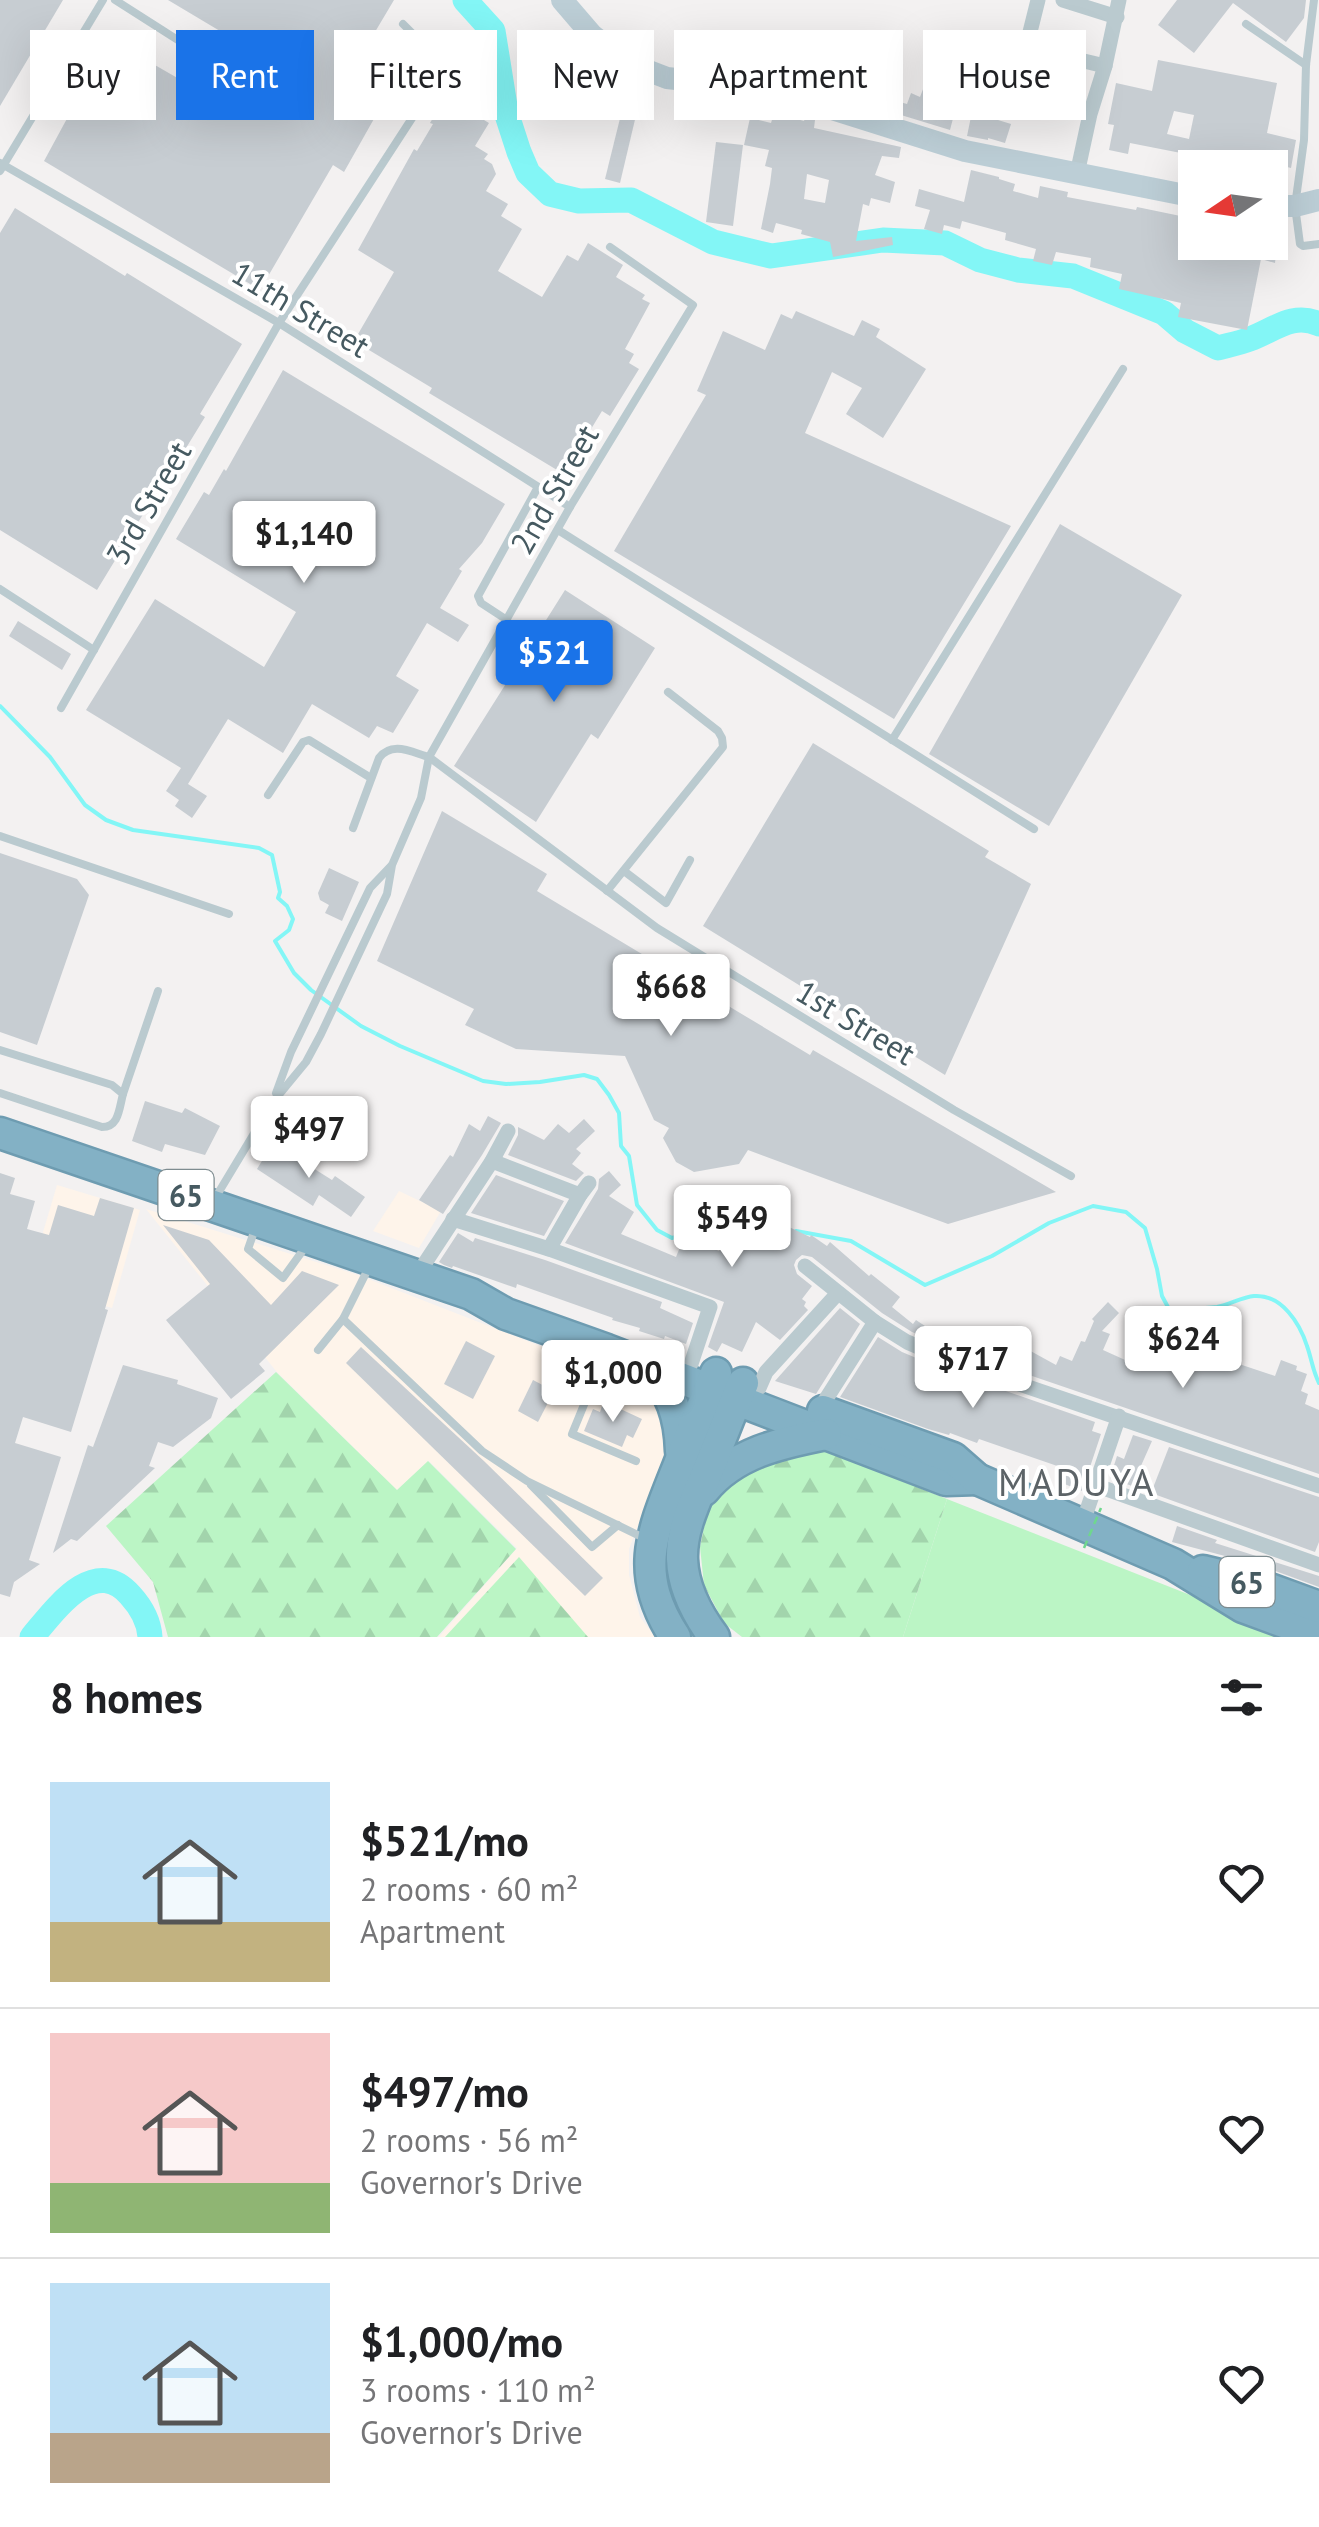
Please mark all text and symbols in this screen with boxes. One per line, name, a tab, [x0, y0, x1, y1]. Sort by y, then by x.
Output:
chip: Buy	[30, 30, 156, 120]
chip: Rent	[176, 30, 314, 120]
chip: Filters	[334, 30, 497, 120]
chip: New	[517, 30, 654, 120]
chip: Apartment	[674, 30, 903, 120]
chip: House	[923, 30, 1086, 120]
north arrow	[1178, 150, 1288, 260]
map controls	[1178, 150, 1288, 260]
street label: 11th Street	[224, 251, 378, 367]
street label: 2nd Street	[500, 417, 608, 561]
street label: 3rd Street	[96, 434, 200, 572]
pin: $1,140	[223, 501, 385, 586]
text: $1,140	[255, 512, 353, 554]
pin: $521	[495, 620, 613, 705]
text: $521	[518, 631, 590, 673]
pin: $668	[612, 954, 730, 1039]
text: $668	[635, 965, 707, 1007]
street label: 1st Street	[789, 970, 924, 1074]
pin: $497	[250, 1096, 368, 1181]
text: $497	[273, 1107, 345, 1149]
road number: 65	[158, 1170, 214, 1220]
pin: $549	[673, 1185, 791, 1270]
text: $549	[696, 1196, 768, 1238]
pin: $624	[1124, 1306, 1242, 1391]
text: $624	[1147, 1317, 1219, 1359]
pin: $717	[914, 1326, 1032, 1411]
text: $717	[937, 1337, 1009, 1379]
pin: $1,000	[532, 1340, 694, 1425]
text: $1,000	[564, 1351, 662, 1393]
district label: MADUYA	[998, 1457, 1156, 1506]
road number: 65	[1220, 1557, 1274, 1607]
text: 8 homes	[50, 1670, 203, 1725]
icon: filters	[1214, 1670, 1269, 1725]
text: $521/mo	[360, 1813, 529, 1868]
icon: home	[130, 1822, 250, 1942]
icon: heart	[1214, 1855, 1269, 1910]
text: 2 rooms · 60 m²	[360, 1868, 578, 1910]
text: Apartment	[360, 1910, 505, 1952]
text: $497/mo	[360, 2064, 529, 2119]
icon: home	[130, 2073, 250, 2193]
icon: heart	[1214, 2106, 1269, 2161]
text: 2 rooms · 56 m²	[360, 2119, 578, 2161]
text: Governor's Drive	[360, 2161, 583, 2203]
text: $1,000/mo	[360, 2314, 563, 2369]
icon: home	[130, 2323, 250, 2443]
icon: heart	[1214, 2356, 1269, 2411]
text: 3 rooms · 110 m²	[360, 2369, 596, 2411]
text: Governor's Drive	[360, 2411, 583, 2453]

